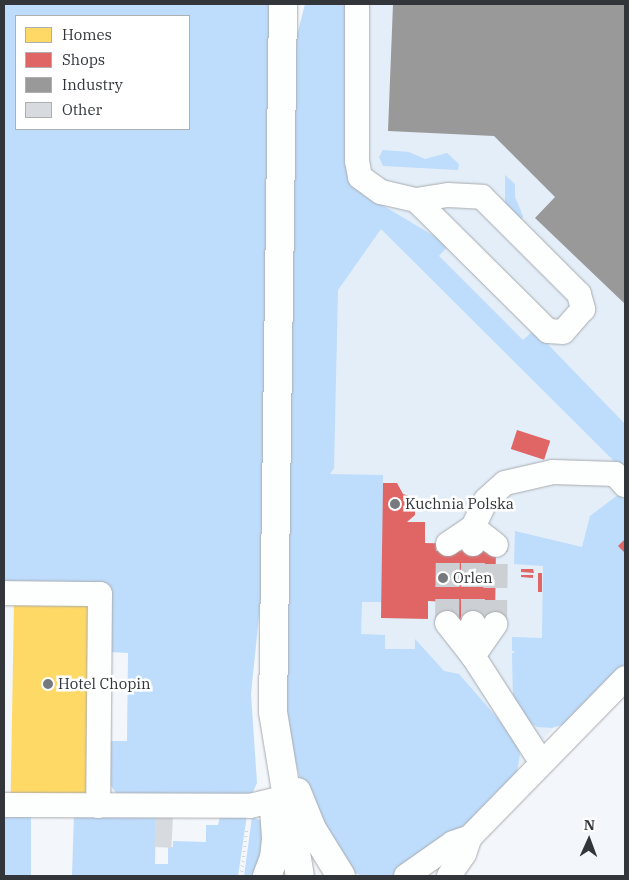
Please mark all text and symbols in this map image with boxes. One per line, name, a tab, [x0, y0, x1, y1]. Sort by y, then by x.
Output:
legend	[15, 15, 190, 130]
text: Homes	[62, 25, 112, 44]
text: Shops	[62, 50, 105, 69]
text: Industry	[62, 75, 123, 94]
text: Other	[62, 100, 102, 119]
place label: Kuchnia Polska	[405, 495, 514, 513]
marker: Kuchnia Polska	[389, 498, 401, 510]
place label: Orlen	[453, 569, 493, 587]
marker: Orlen	[437, 572, 449, 584]
place label: Hotel Chopin	[58, 675, 151, 693]
marker: Hotel Chopin	[42, 678, 54, 690]
north arrow	[564, 815, 614, 865]
text: N	[584, 816, 595, 834]

